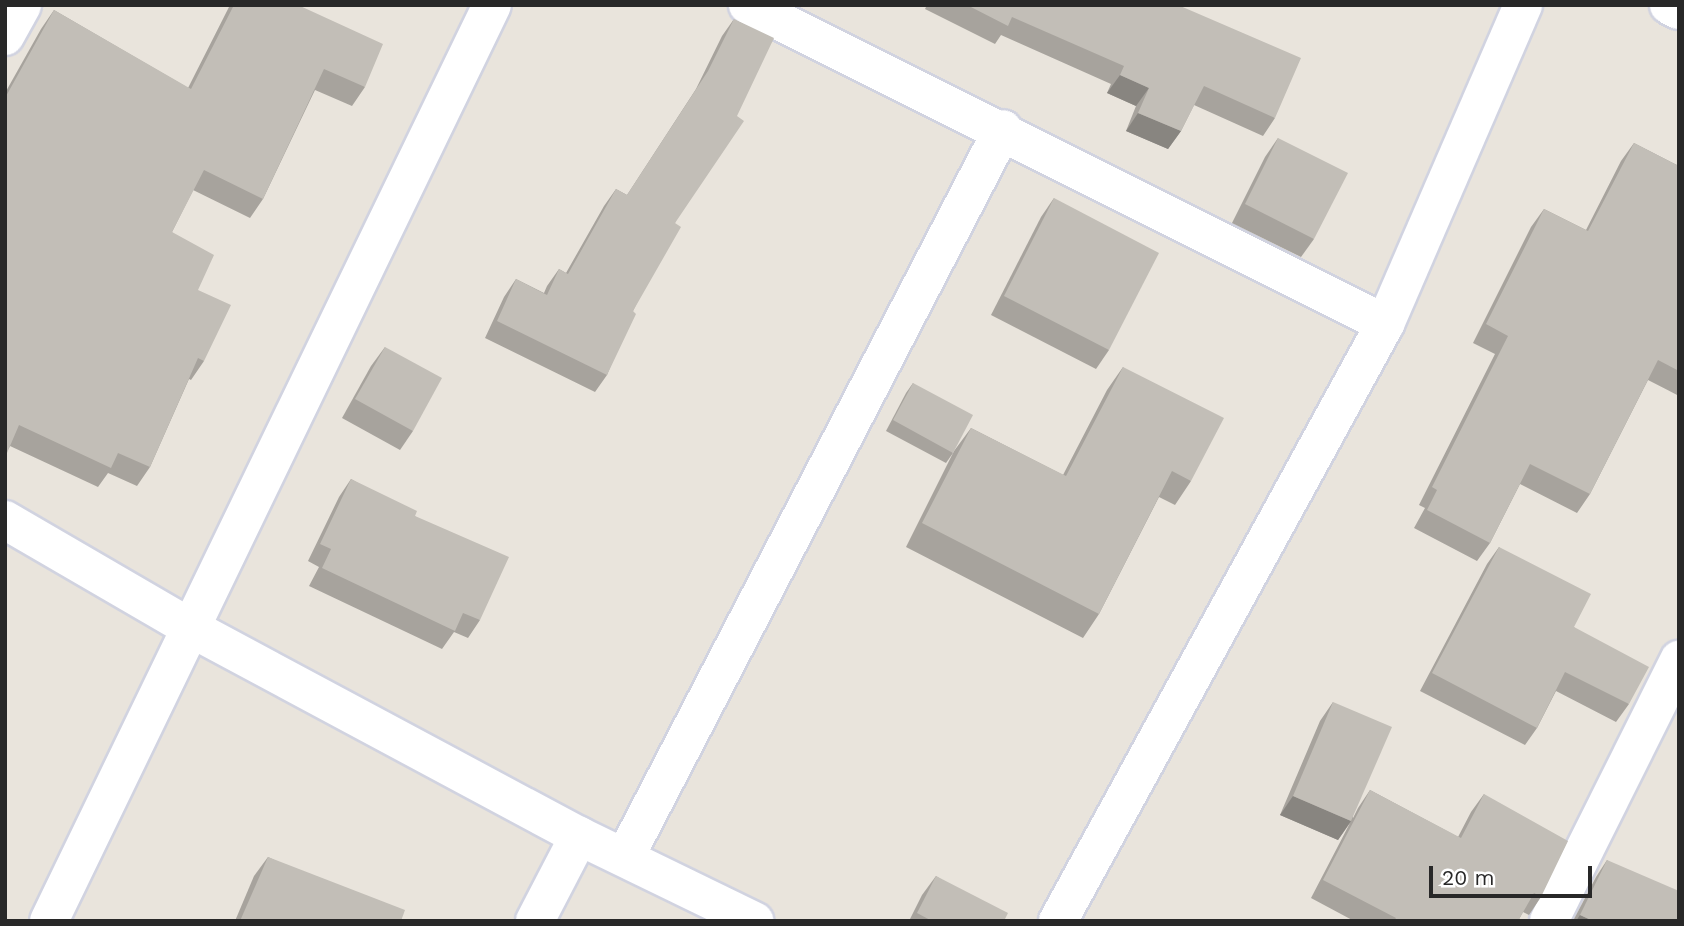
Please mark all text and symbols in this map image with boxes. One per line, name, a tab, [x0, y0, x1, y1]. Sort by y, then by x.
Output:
scale bar	[1432, 852, 1595, 896]
text: 20 m	[1442, 865, 1494, 890]

